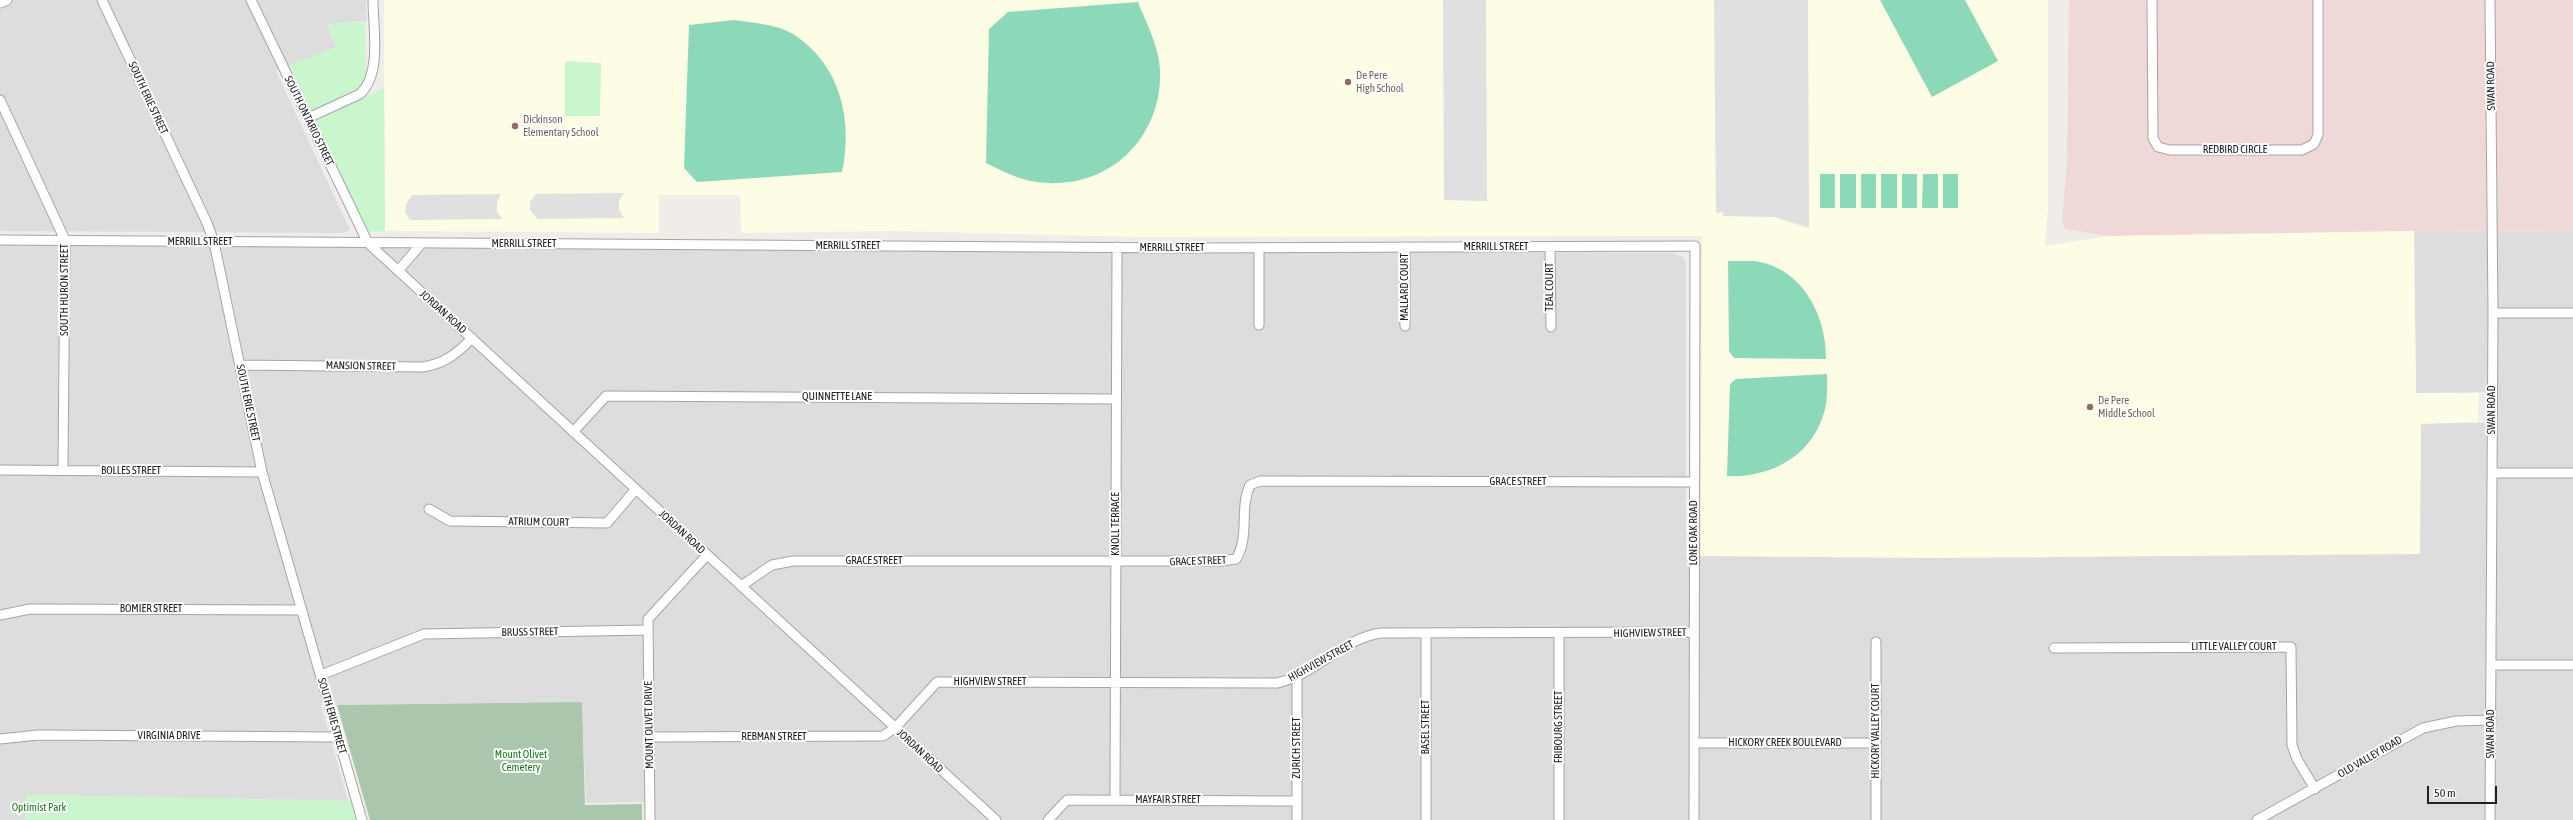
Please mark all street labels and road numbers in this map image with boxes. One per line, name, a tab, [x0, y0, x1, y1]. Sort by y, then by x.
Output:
street label: SOUTH ERIE STREET	[125, 60, 171, 136]
street label: SWAN ROAD	[2484, 61, 2498, 111]
street label: SOUTH ONTARIO STREET	[282, 74, 336, 168]
street label: REDBIRD CIRCLE	[2203, 143, 2267, 157]
street label: MERRILL STREET	[167, 235, 233, 249]
street label: MERRILL STREET	[491, 237, 557, 251]
street label: MERRILL STREET	[815, 239, 881, 253]
street label: MERRILL STREET	[1463, 240, 1529, 254]
street label: MERRILL STREET	[1139, 241, 1205, 255]
street label: SOUTH HURON STREET	[58, 244, 72, 336]
street label: MALLARD COURT	[1398, 253, 1412, 321]
street label: TEAL COURT	[1543, 263, 1557, 311]
street label: JORDAN ROAD	[417, 288, 469, 336]
street label: MANSION STREET	[326, 359, 396, 373]
street label: SOUTH ERIE STREET	[233, 363, 263, 443]
street label: SWAN ROAD	[2485, 385, 2499, 435]
street label: QUINNETTE LANE	[802, 390, 872, 404]
street label: BOLLES STREET	[101, 464, 161, 478]
street label: GRACE STREET	[1489, 475, 1547, 489]
street label: KNOLL TERRACE	[1109, 492, 1123, 556]
street label: LONE OAK ROAD	[1687, 500, 1701, 566]
street label: JORDAN ROAD	[656, 507, 708, 557]
street label: ATRIUM COURT	[508, 515, 570, 529]
street label: GRACE STREET	[1169, 553, 1227, 569]
street label: GRACE STREET	[845, 554, 903, 568]
street label: BOMIER STREET	[120, 602, 182, 616]
street label: BRUSS STREET	[501, 625, 559, 639]
street label: HIGHVIEW STREET	[1613, 626, 1687, 640]
street label: HIGHVIEW STREET	[1286, 638, 1356, 684]
street label: LITTLE VALLEY COURT	[2191, 640, 2277, 654]
street label: HIGHVIEW STREET	[954, 675, 1026, 689]
street label: SOUTH ERIE STREET	[315, 676, 349, 756]
street label: MOUNT OLIVET DRIVE	[642, 681, 656, 769]
street label: HICKORY VALLEY COURT	[1869, 683, 1883, 779]
street label: FRIBOURG STREET	[1552, 691, 1566, 763]
street label: BASEL STREET	[1419, 700, 1433, 754]
street label: SWAN ROAD	[2484, 709, 2498, 759]
street label: ZURICH STREET	[1290, 717, 1304, 779]
street label: JORDAN ROAD	[894, 726, 946, 776]
street label: VIRGINIA DRIVE	[138, 729, 200, 743]
street label: REBMAN STREET	[741, 730, 807, 744]
street label: OLD VALLEY ROAD	[2336, 733, 2404, 781]
street label: HICKORY CREEK BOULEVARD	[1728, 736, 1842, 750]
street label: MAYFAIR STREET	[1135, 793, 1201, 807]

